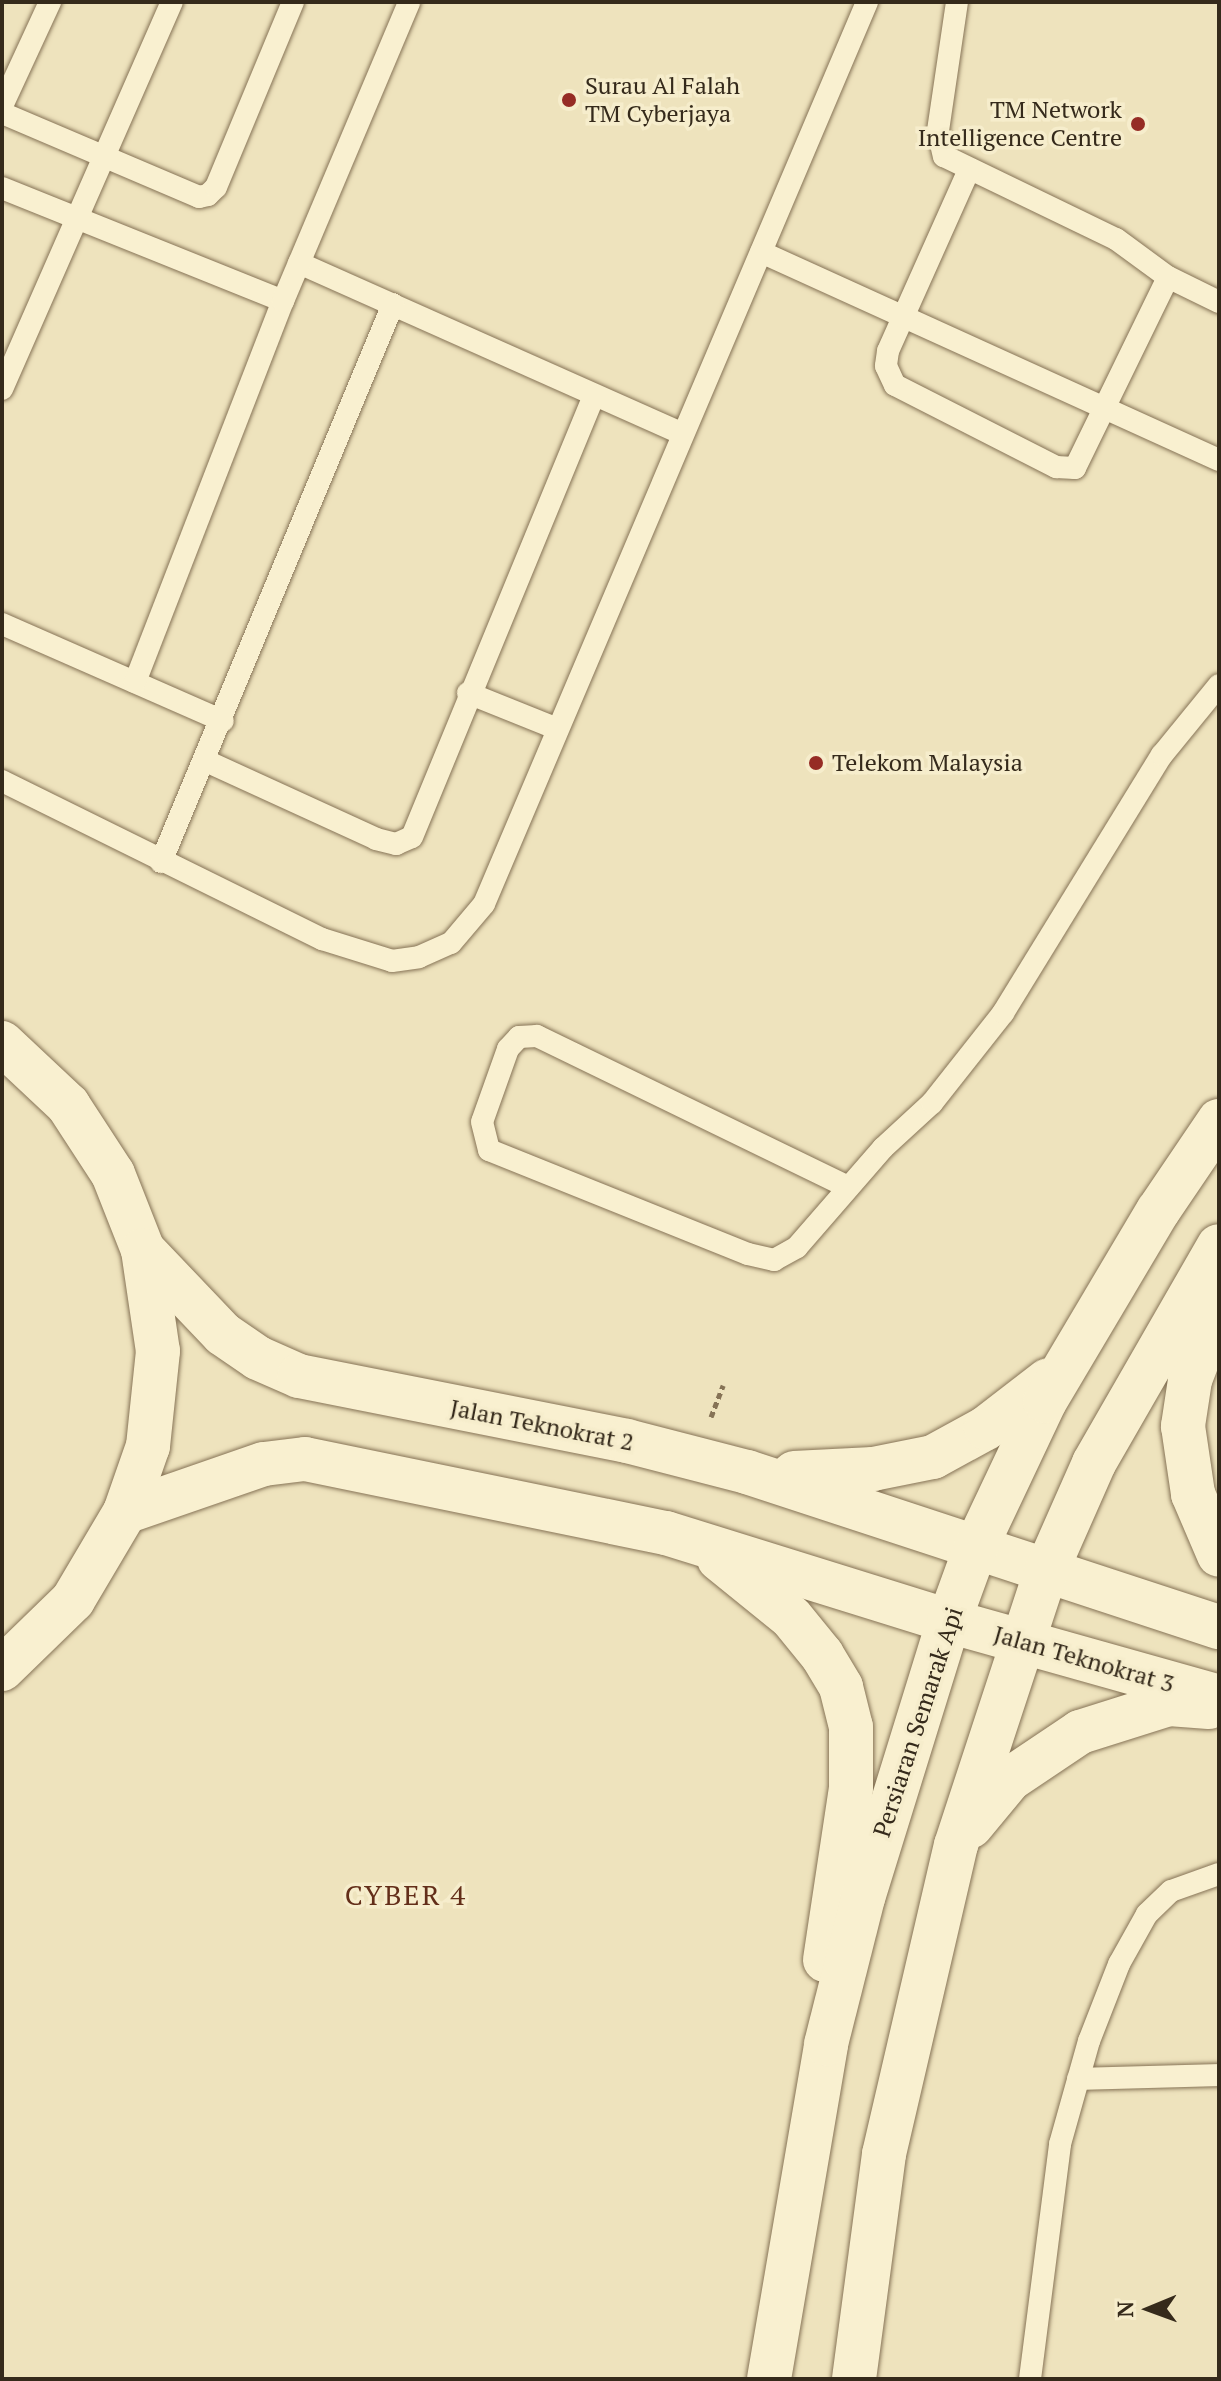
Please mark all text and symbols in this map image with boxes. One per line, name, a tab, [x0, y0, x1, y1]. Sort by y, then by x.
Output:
place label: Surau Al Falah TM Cyberjaya	[585, 72, 741, 128]
marker: Surau Al Falah TM Cyberjaya	[560, 91, 578, 109]
place label: TM Network Intelligence Centre	[918, 96, 1122, 152]
marker: TM Network Intelligence Centre	[1129, 115, 1147, 133]
place label: Telekom Malaysia	[832, 749, 1023, 777]
marker: Telekom Malaysia	[807, 754, 825, 772]
street label: Jalan Teknokrat 2	[448, 1393, 636, 1457]
street label: Persiaran Semarak Api	[867, 1603, 969, 1841]
street label: Jalan Teknokrat 3	[990, 1619, 1178, 1699]
district label: CYBER 4	[345, 1878, 467, 1912]
north arrow	[1109, 2269, 1189, 2349]
text: N	[1110, 2301, 1139, 2318]

